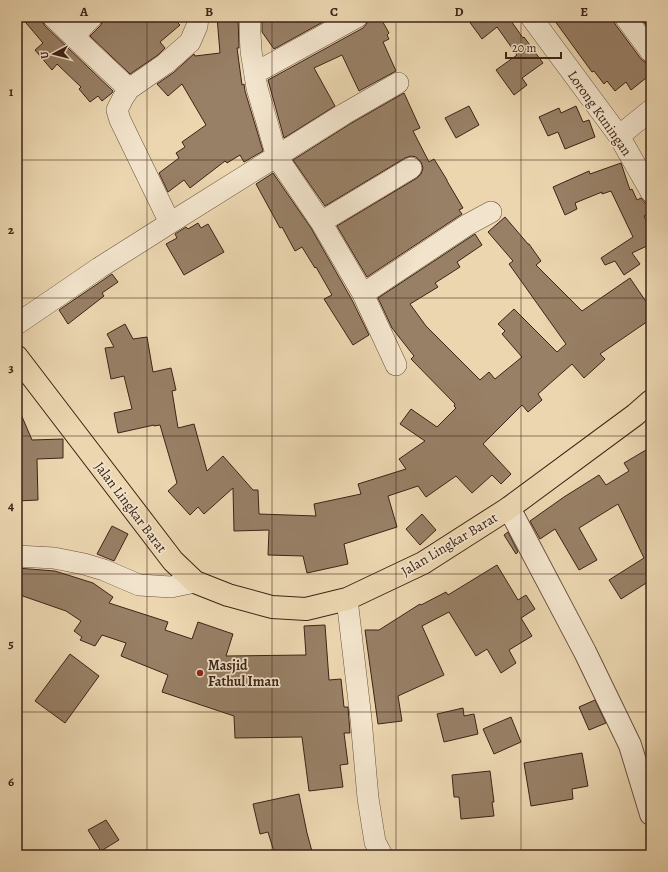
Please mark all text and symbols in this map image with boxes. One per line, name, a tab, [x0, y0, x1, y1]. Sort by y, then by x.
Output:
text: A	[79, 3, 89, 20]
text: B	[205, 3, 213, 20]
text: C	[330, 3, 338, 20]
text: D	[454, 3, 464, 20]
text: E	[580, 3, 588, 20]
north arrow	[34, 34, 74, 74]
scale bar	[506, 34, 561, 60]
text: 20 m	[512, 40, 536, 56]
text: U	[37, 50, 52, 60]
street label: Lorong Kuningan	[563, 67, 636, 160]
text: 1	[9, 83, 14, 100]
text: 2	[8, 221, 15, 238]
text: 3	[8, 359, 14, 376]
street label: Jalan Lingkar Barat	[90, 458, 171, 557]
text: 4	[8, 497, 14, 514]
street label: Jalan Lingkar Barat	[397, 508, 501, 581]
text: 5	[8, 635, 14, 652]
place label: Masjid Fathul Iman	[208, 656, 279, 691]
marker: Masjid Fathul Iman	[195, 668, 205, 678]
text: 6	[8, 773, 14, 790]

